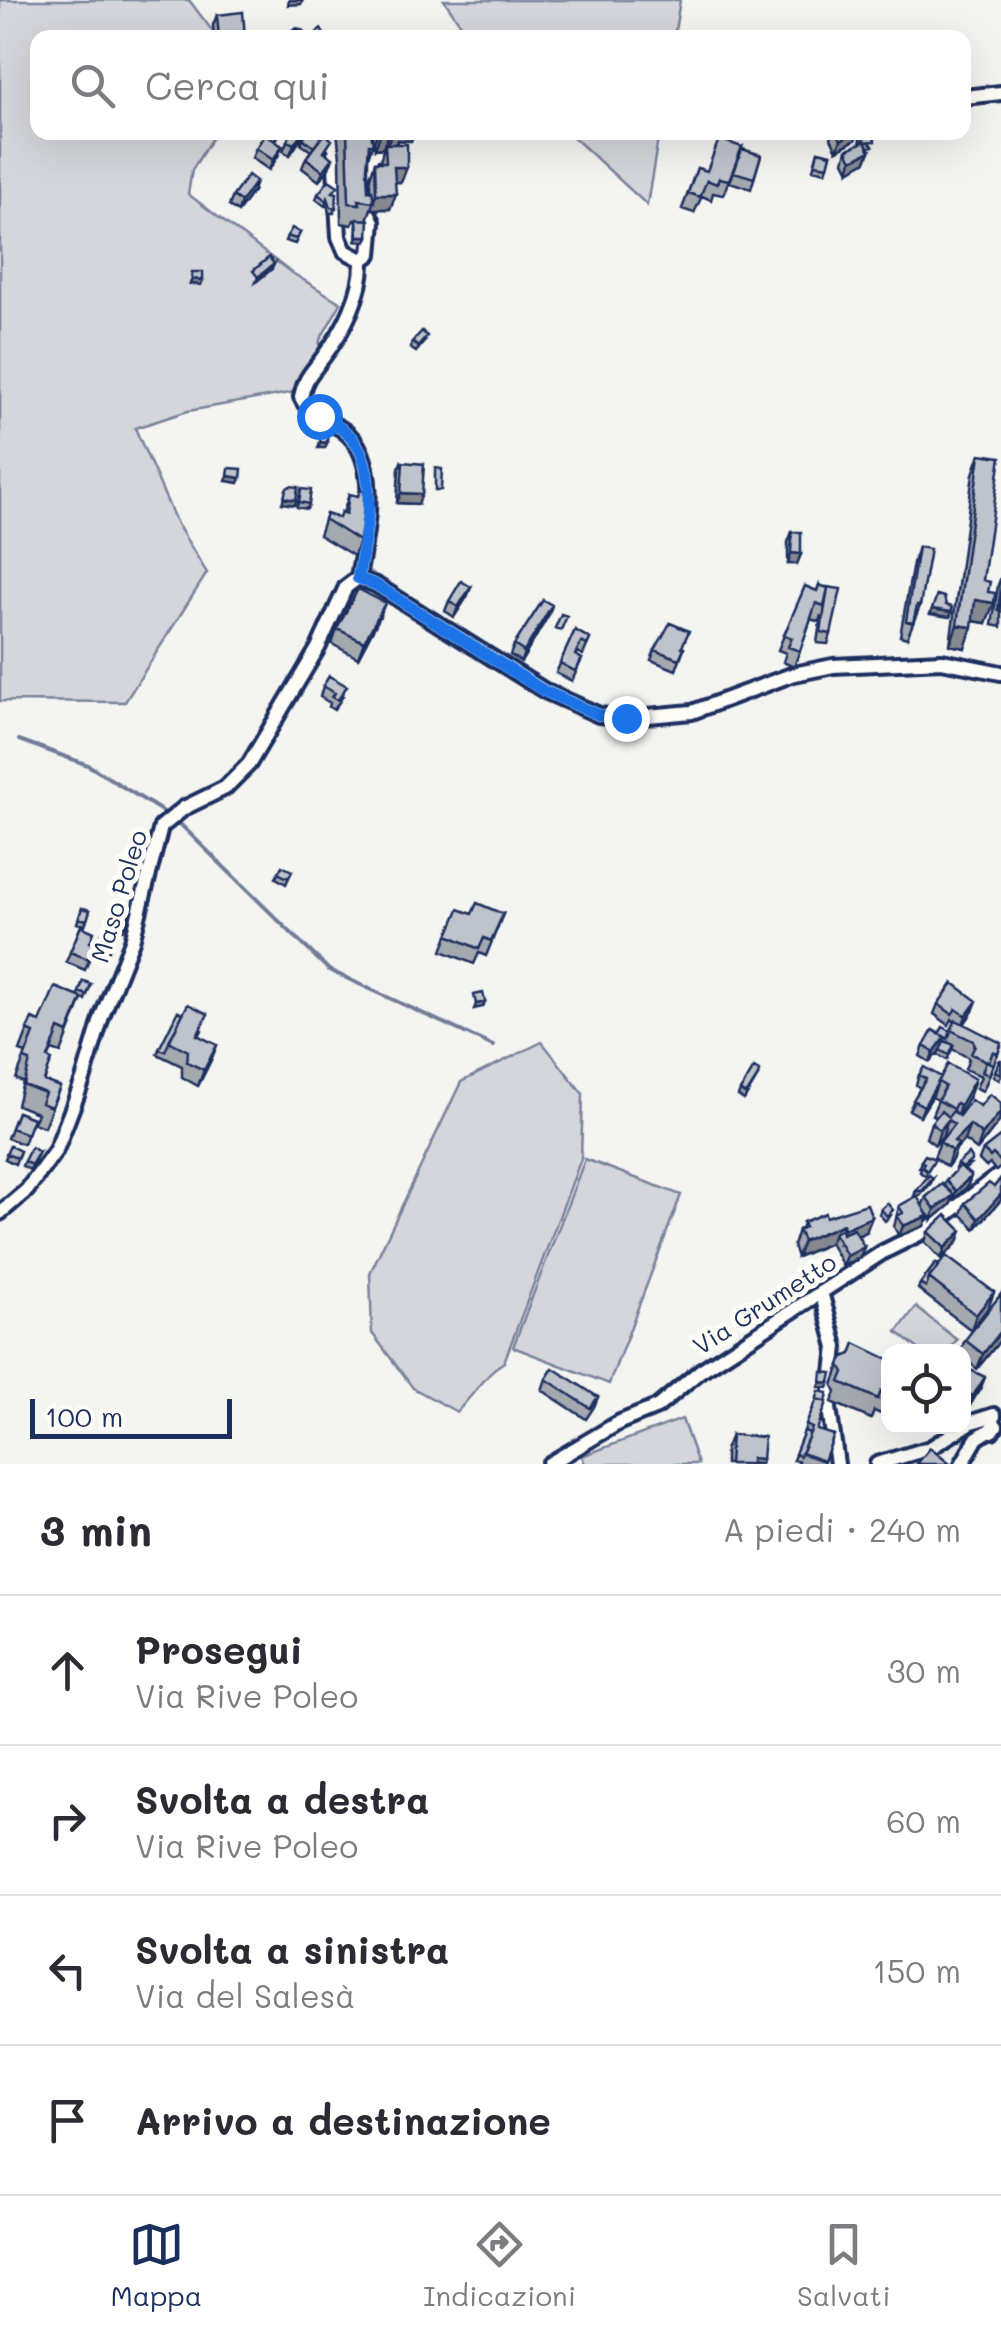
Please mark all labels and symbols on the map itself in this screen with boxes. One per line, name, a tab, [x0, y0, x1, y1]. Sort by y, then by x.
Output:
route start	[297, 394, 343, 440]
route end	[604, 696, 650, 742]
street label: Maso Poleo	[83, 826, 153, 966]
street label: Via Grumetto	[686, 1245, 842, 1361]
scale bar	[30, 1394, 232, 1438]

